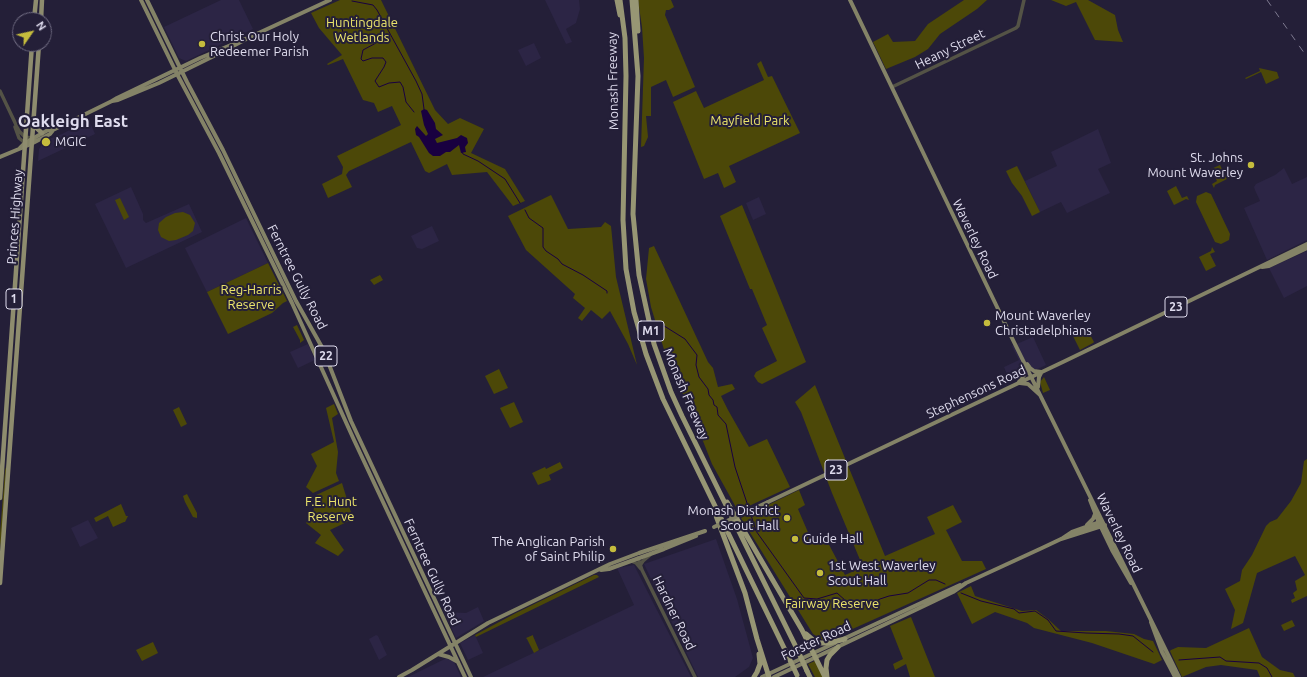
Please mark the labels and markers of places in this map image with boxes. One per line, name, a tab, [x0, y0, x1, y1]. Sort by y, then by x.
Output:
place label: Christ Our Holy Redeemer Parish	[210, 29, 309, 60]
marker: Christ Our Holy Redeemer Parish	[197, 39, 207, 49]
place label: MGIC	[55, 134, 86, 150]
marker: MGIC	[40, 136, 52, 148]
place label: St. Johns Mount Waverley	[1147, 150, 1243, 181]
marker: St. Johns Mount Waverley	[1246, 160, 1256, 170]
place label: Mount Waverley Christadelphians	[995, 308, 1092, 339]
marker: Mount Waverley Christadelphians	[982, 318, 992, 328]
place label: Monash District Scout Hall	[688, 503, 779, 534]
marker: Monash District Scout Hall	[782, 513, 792, 523]
place label: Guide Hall	[803, 531, 863, 547]
place label: The Anglican Parish of Saint Philip	[492, 534, 605, 565]
marker: Guide Hall	[790, 534, 800, 544]
marker: The Anglican Parish of Saint Philip	[608, 544, 618, 554]
place label: 1st West Waverley Scout Hall	[828, 558, 935, 589]
marker: 1st West Waverley Scout Hall	[815, 568, 825, 578]

